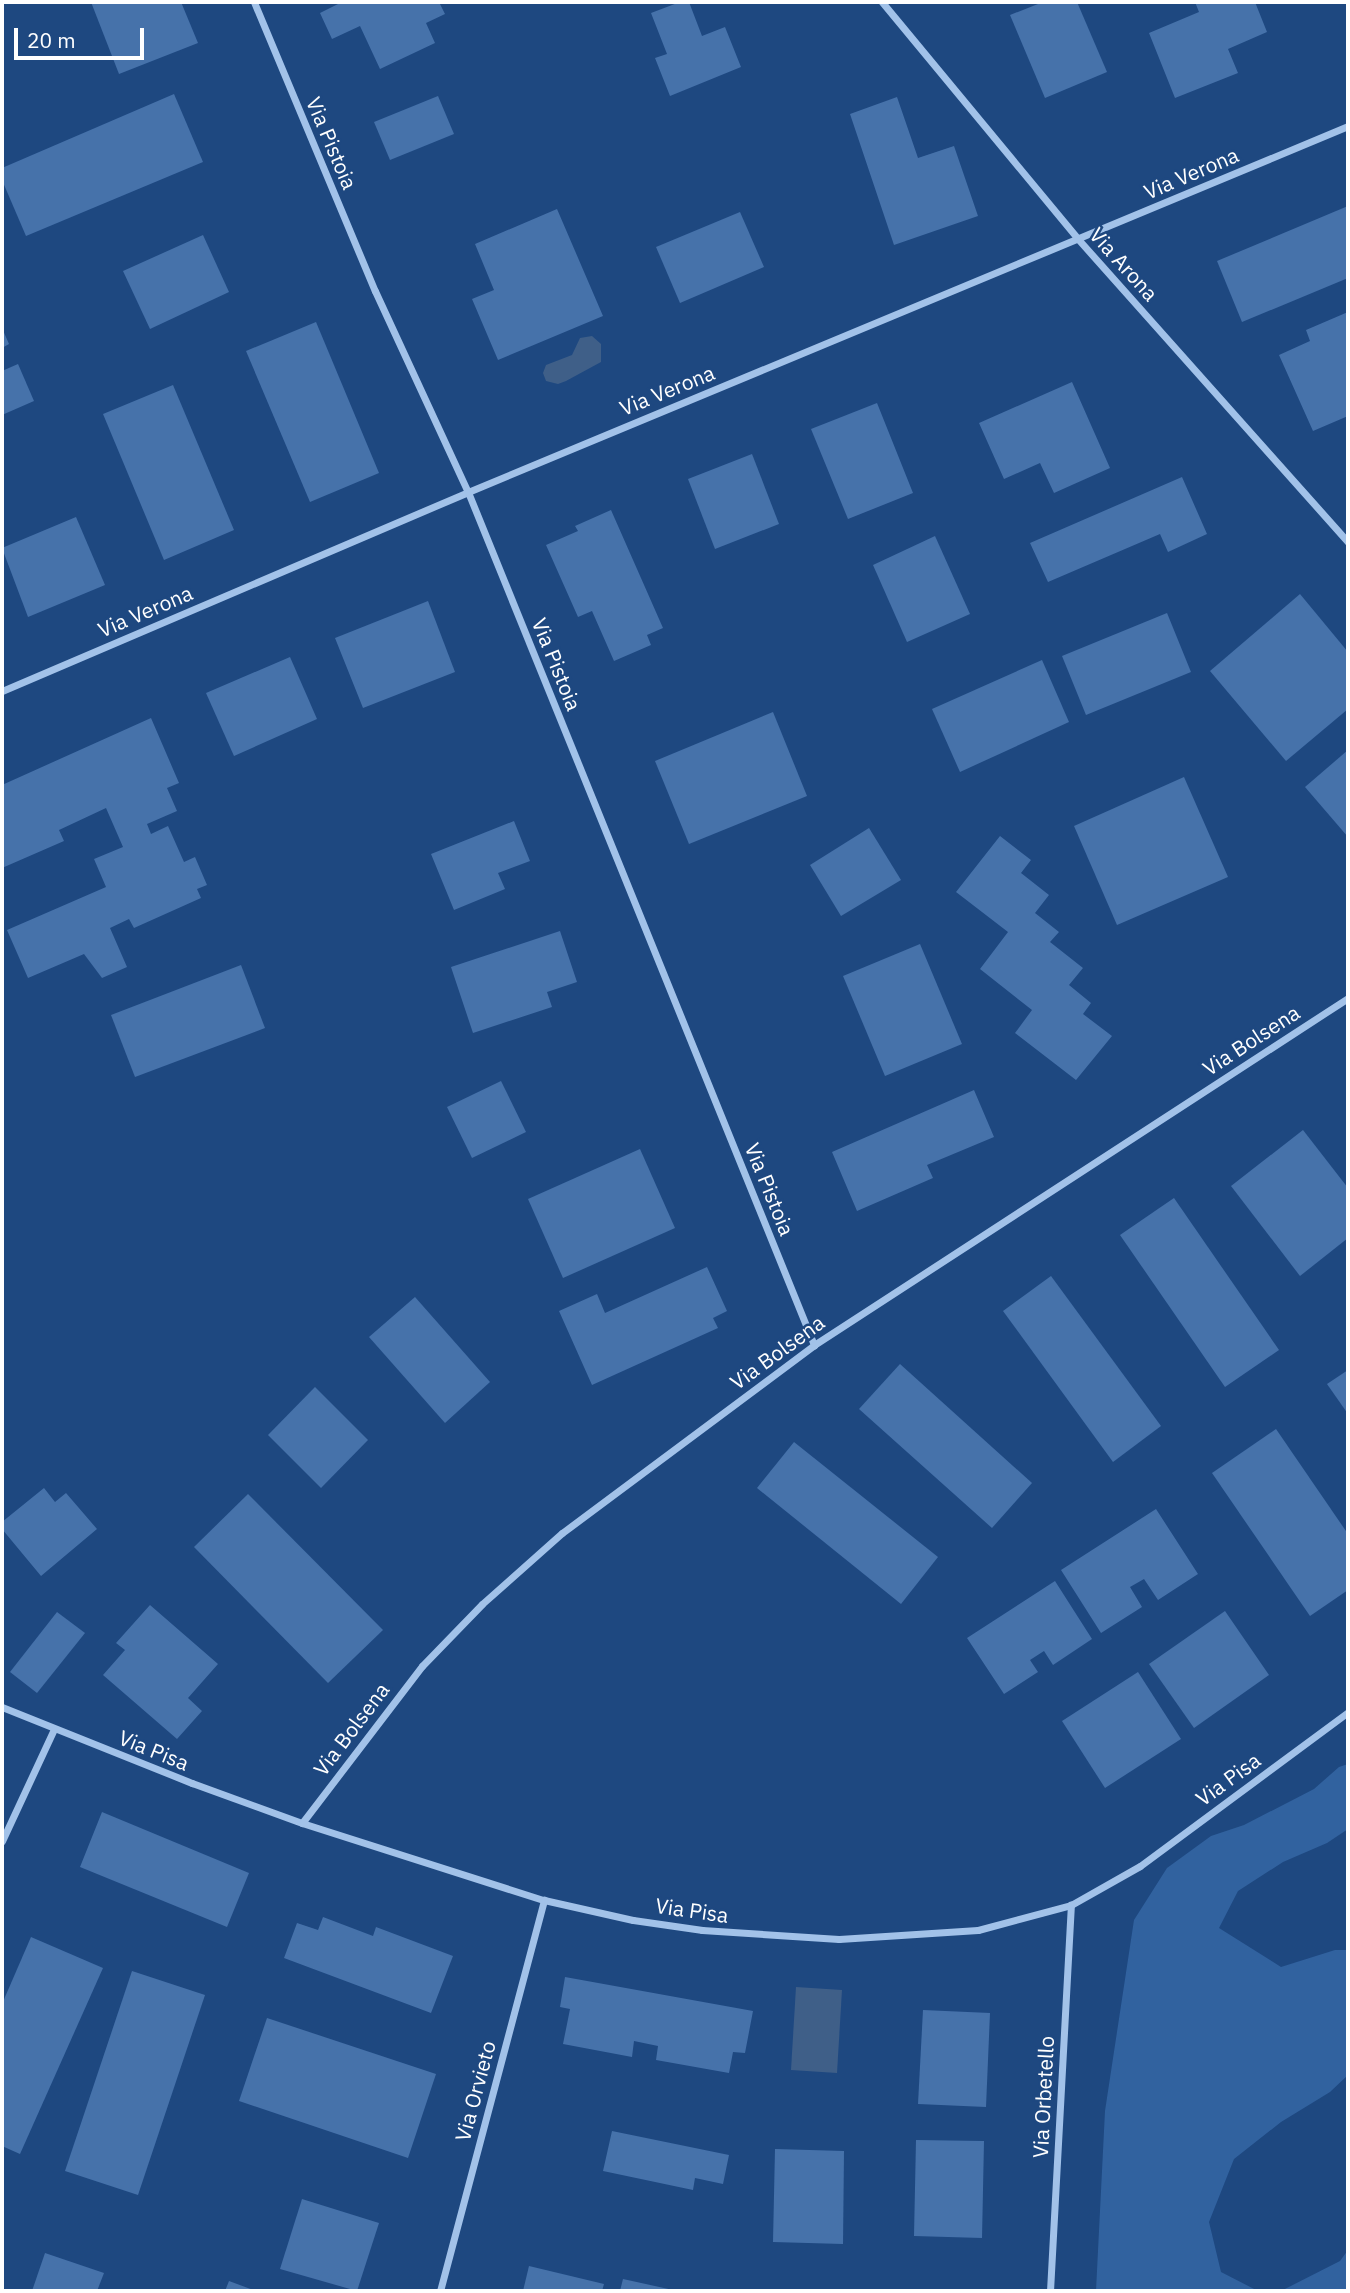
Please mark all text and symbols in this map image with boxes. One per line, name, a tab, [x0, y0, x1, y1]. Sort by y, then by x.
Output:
scale bar	[18, 14, 147, 58]
text: 20 m	[27, 26, 76, 54]
street label: Via Pistoia	[301, 93, 363, 193]
street label: Via Verona	[1140, 142, 1242, 204]
street label: Via Arona	[1084, 222, 1164, 306]
street label: Via Verona	[616, 360, 718, 420]
street label: Via Verona	[94, 580, 196, 642]
street label: Via Pistoia	[527, 614, 587, 714]
street label: Via Bolsena	[1198, 999, 1304, 1081]
street label: Via Pistoia	[740, 1139, 800, 1239]
street label: Via Bolsena	[725, 1309, 829, 1395]
street label: Via Bolsena	[308, 1677, 394, 1781]
street label: Via Pisa	[115, 1725, 193, 1775]
street label: Via Pisa	[1191, 1747, 1265, 1811]
street label: Via Pisa	[654, 1892, 730, 1928]
street label: Via Orbetello	[1027, 2035, 1059, 2159]
street label: Via Orvieto	[449, 2038, 501, 2144]

